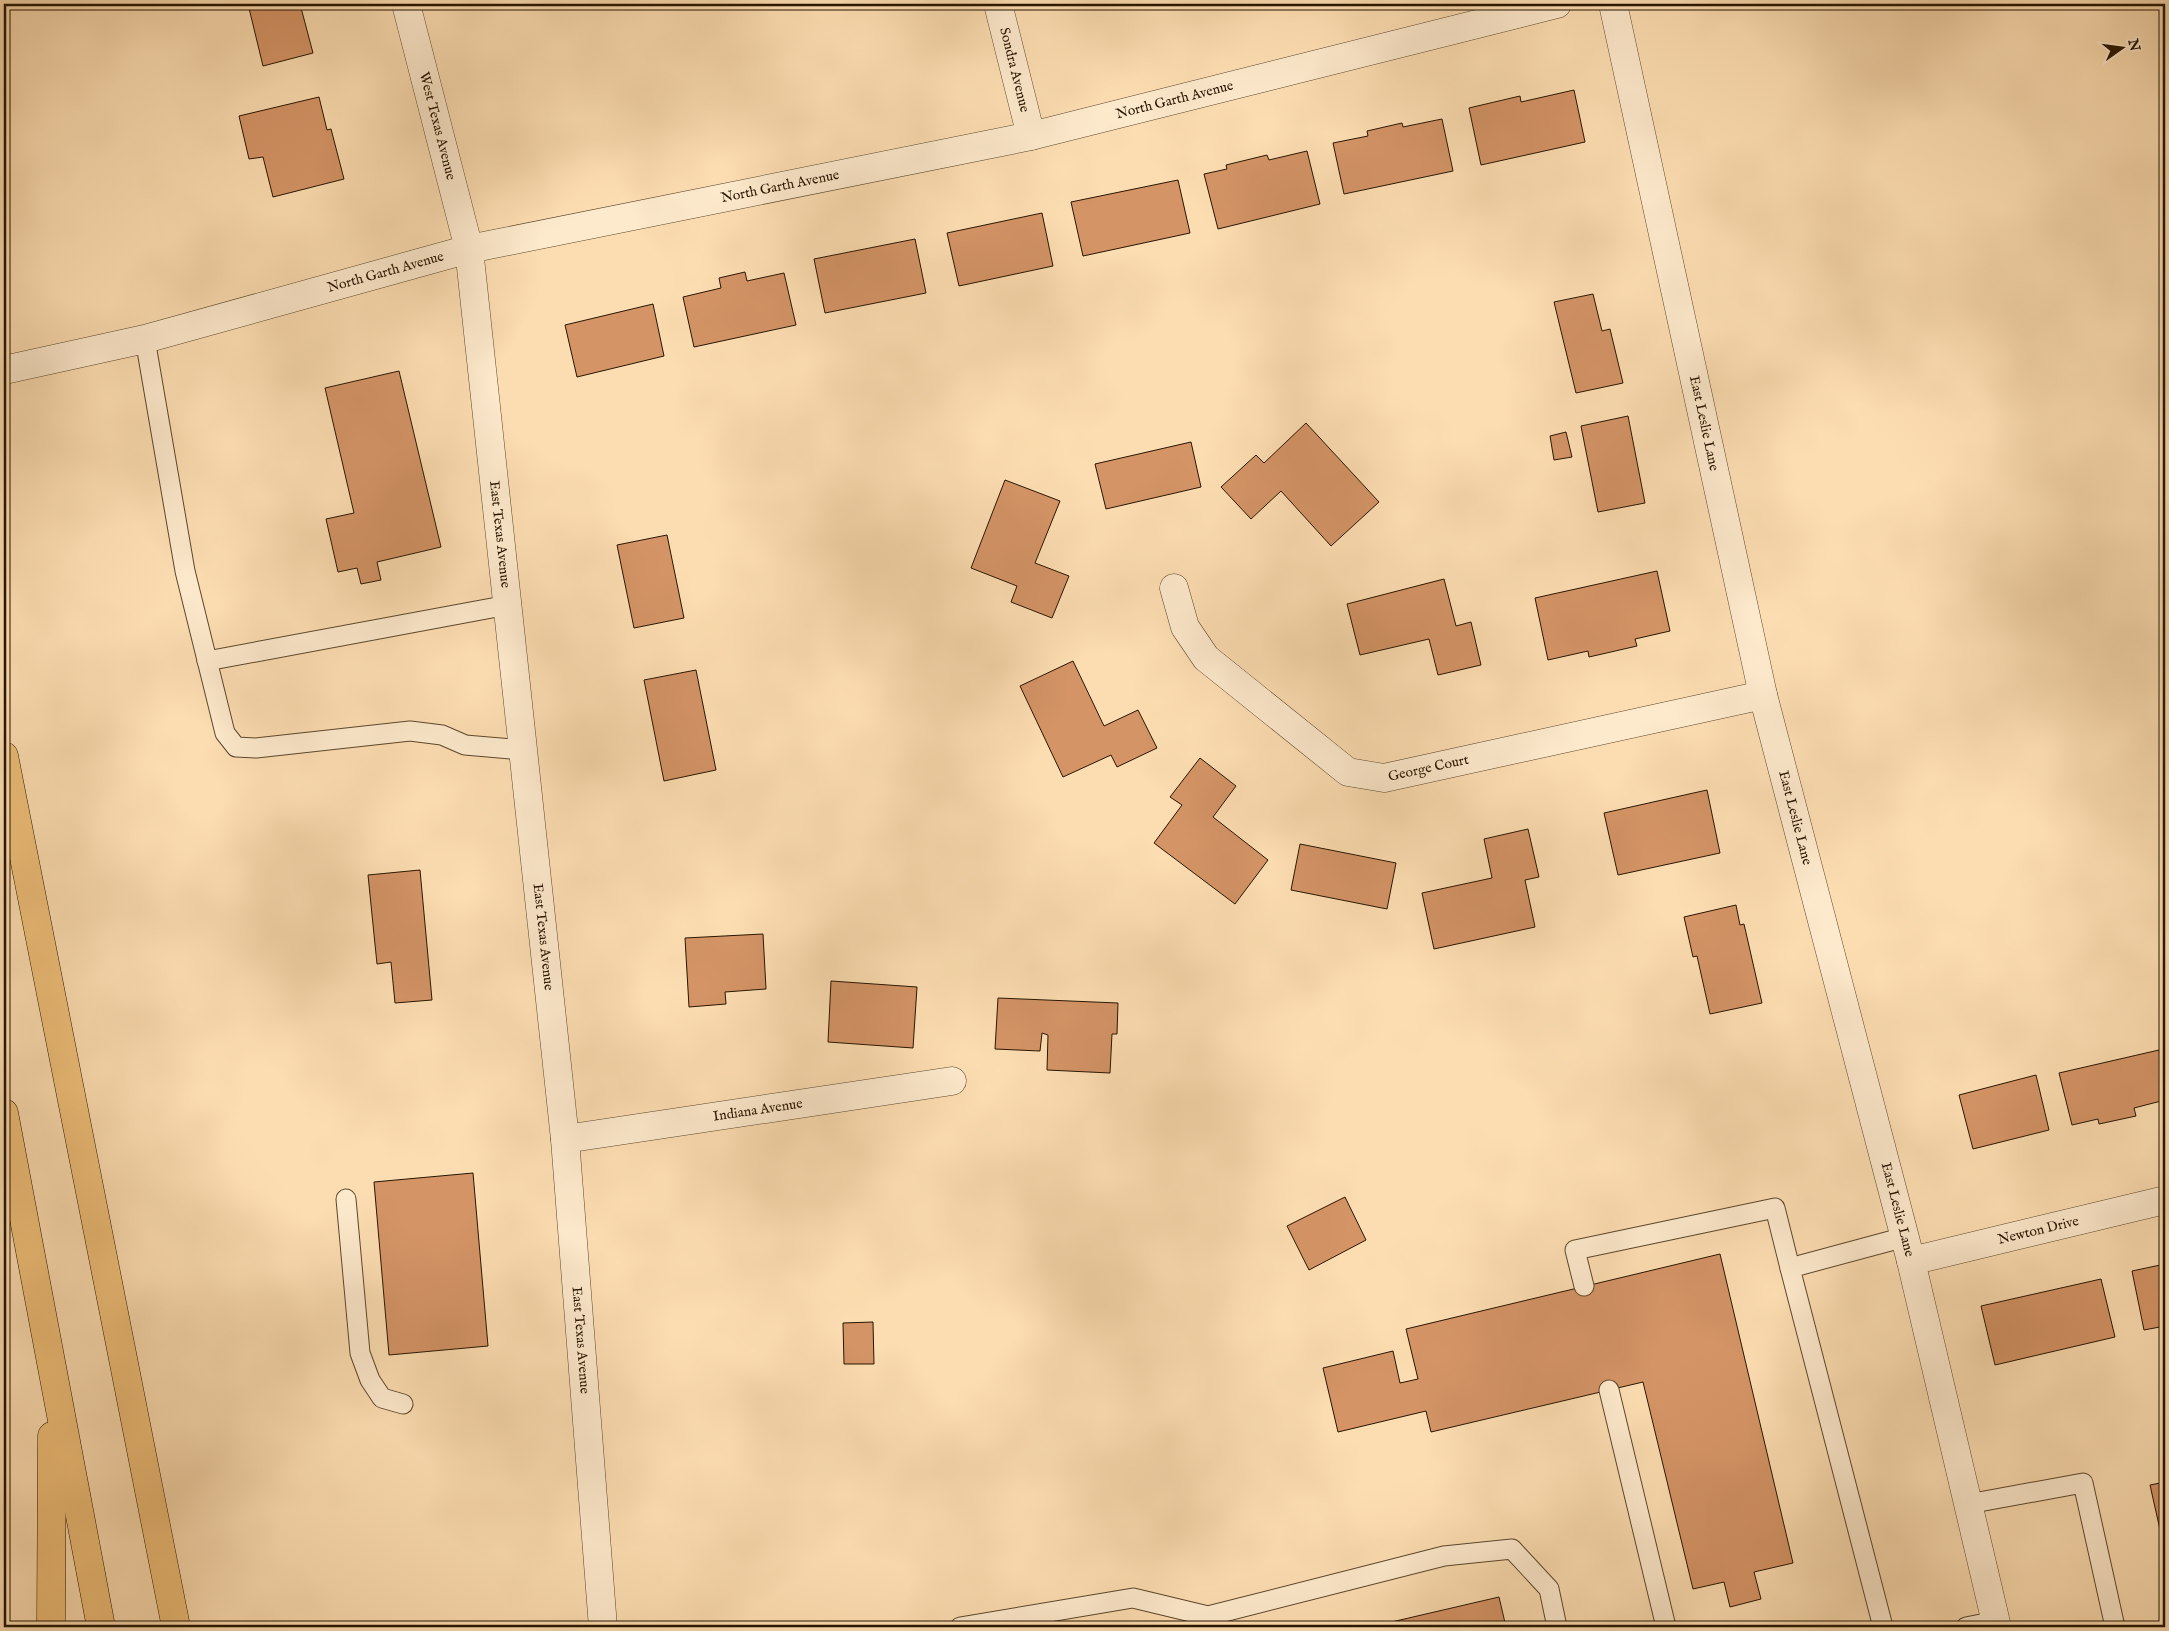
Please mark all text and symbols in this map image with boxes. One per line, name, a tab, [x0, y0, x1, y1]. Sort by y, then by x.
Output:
north arrow	[2096, 22, 2146, 72]
street label: Sondra Avenue	[995, 26, 1034, 115]
text: N	[2123, 36, 2144, 53]
street label: West Texas Avenue	[415, 70, 460, 183]
street label: North Garth Avenue	[1114, 76, 1236, 123]
street label: North Garth Avenue	[719, 166, 841, 207]
street label: North Garth Avenue	[325, 247, 446, 297]
street label: East Leslie Lane	[1685, 374, 1723, 473]
street label: East Texas Avenue	[485, 480, 515, 589]
street label: George Court	[1386, 751, 1471, 786]
street label: East Leslie Lane	[1774, 769, 1816, 867]
street label: East Texas Avenue	[528, 883, 558, 992]
street label: Indiana Avenue	[712, 1094, 804, 1126]
street label: East Leslie Lane	[1877, 1160, 1919, 1259]
street label: Newton Drive	[1996, 1212, 2081, 1249]
street label: East Texas Avenue	[568, 1286, 594, 1395]

